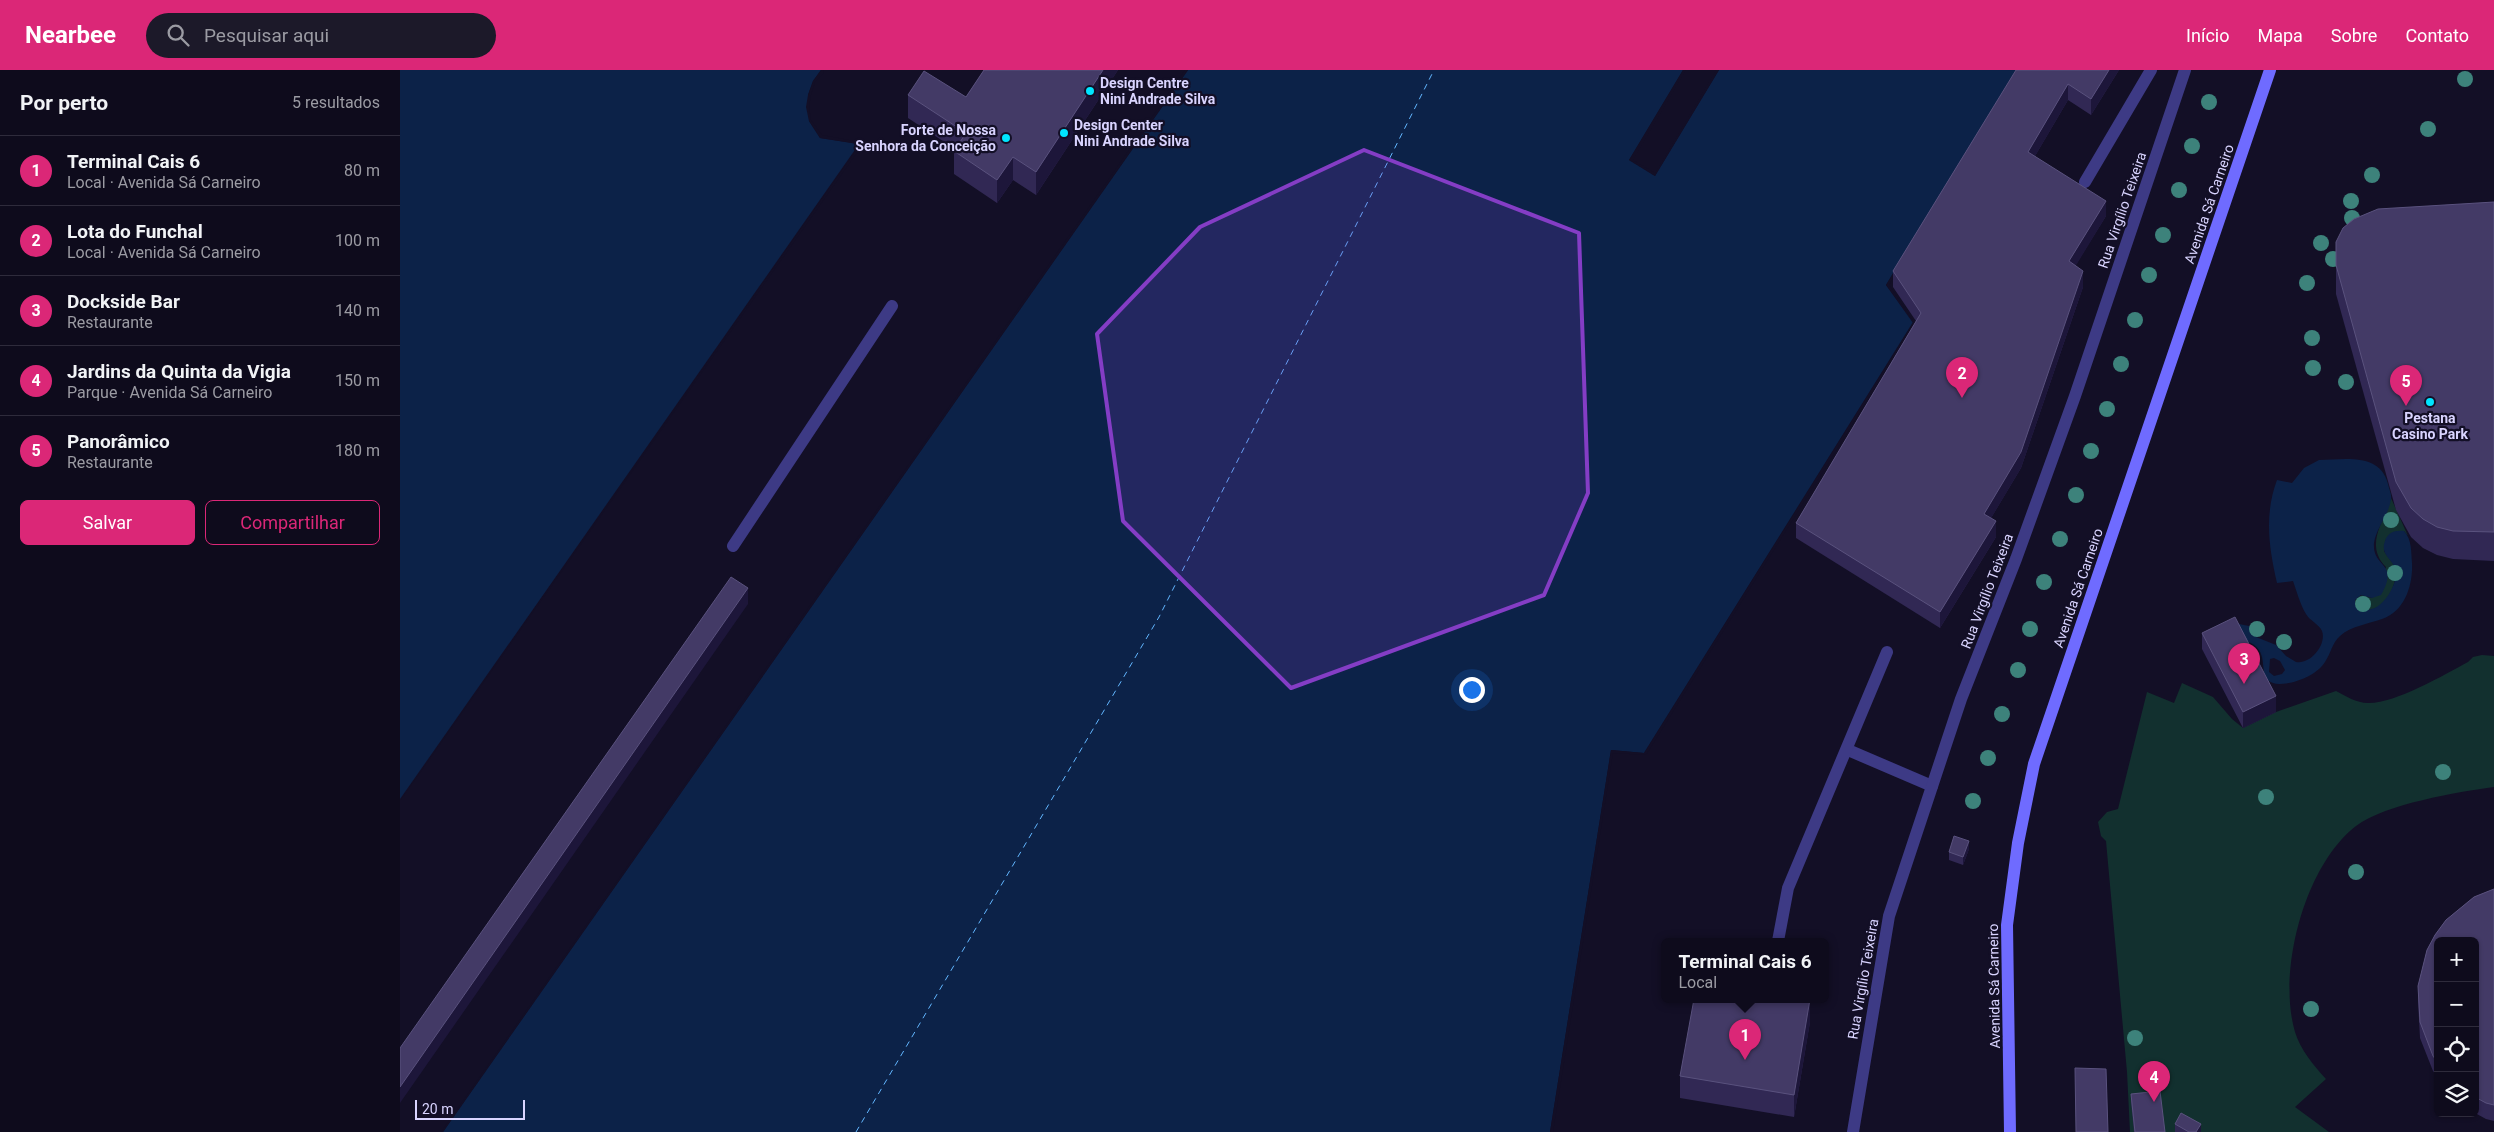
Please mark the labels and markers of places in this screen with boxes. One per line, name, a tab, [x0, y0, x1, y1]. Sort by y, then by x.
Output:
place label: Design Centre Nini Andrade Silva	[1100, 75, 1216, 107]
marker: Design Centre Nini Andrade Silva	[1084, 85, 1096, 97]
place label: Design Center Nini Andrade Silva	[1074, 117, 1190, 149]
place label: Forte de Nossa Senhora da Conceição	[855, 122, 997, 154]
marker: Design Center Nini Andrade Silva	[1058, 127, 1070, 139]
marker: Forte de Nossa Senhora da Conceição	[1000, 132, 1012, 144]
pin: 2	[1946, 357, 1978, 398]
pin: 5	[2390, 365, 2422, 406]
marker: Pestana Casino Park	[2424, 396, 2436, 408]
place label: Pestana Casino Park	[2392, 410, 2468, 442]
pin: 3	[2228, 643, 2260, 684]
pin: 1	[1729, 1019, 1761, 1060]
pin: 4	[2138, 1061, 2170, 1102]

